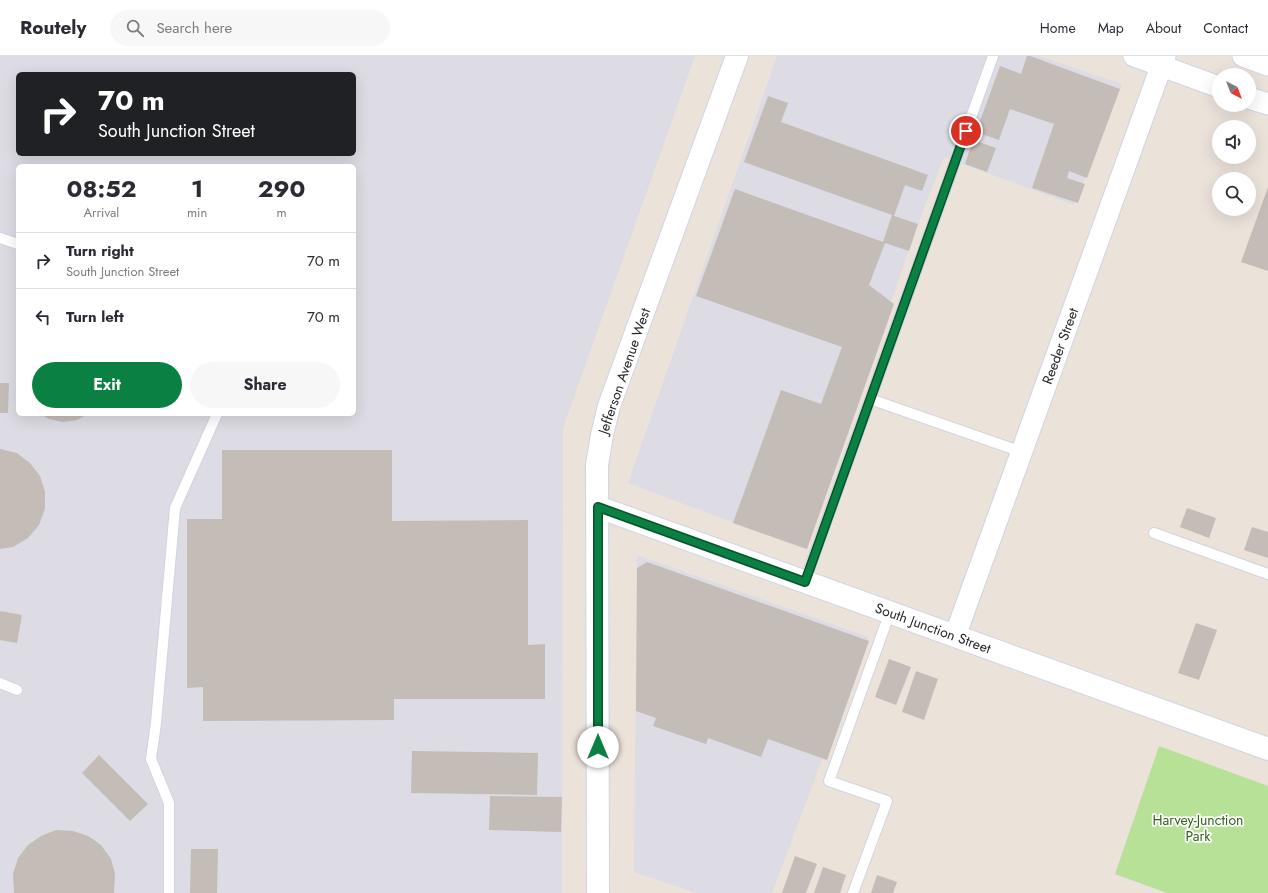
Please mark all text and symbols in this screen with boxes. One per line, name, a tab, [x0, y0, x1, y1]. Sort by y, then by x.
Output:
search box	[110, 10, 390, 46]
text: Routely	[20, 14, 86, 41]
icon: search	[124, 17, 146, 39]
text: Search here	[156, 17, 232, 39]
text: Home	[1040, 18, 1076, 38]
text: Map	[1098, 18, 1124, 38]
text: About	[1146, 18, 1181, 38]
text: Contact	[1203, 18, 1248, 38]
north arrow	[1212, 68, 1256, 112]
map controls	[1212, 68, 1256, 216]
text: 70 m	[98, 80, 165, 121]
icon: right	[32, 88, 84, 140]
pin	[949, 114, 983, 148]
text: South Junction Street	[98, 118, 255, 144]
icon: arrive	[955, 120, 977, 142]
button: sound	[1212, 120, 1256, 164]
text: 08:52	[67, 171, 136, 206]
text: 1	[191, 171, 203, 206]
text: 290	[258, 171, 305, 206]
button: search	[1212, 172, 1256, 216]
text: Arrival	[84, 203, 119, 222]
text: min	[187, 203, 207, 222]
text: m	[277, 203, 287, 222]
text: Turn right	[66, 240, 134, 262]
icon: right	[32, 250, 54, 272]
text: 70 m	[307, 250, 340, 272]
text: South Junction Street	[66, 262, 179, 281]
street label: Reeder Street	[1037, 304, 1083, 387]
street label: Jefferson Avenue West	[592, 305, 655, 439]
icon: left	[32, 306, 54, 328]
text: Turn left	[66, 306, 124, 328]
text: 70 m	[307, 306, 340, 328]
button: Exit	[32, 362, 182, 408]
button: Share	[190, 362, 340, 408]
street label: South Junction Street	[872, 598, 994, 658]
position arrow	[577, 726, 619, 768]
park label: Harvey-Junction Park	[1153, 810, 1243, 846]

